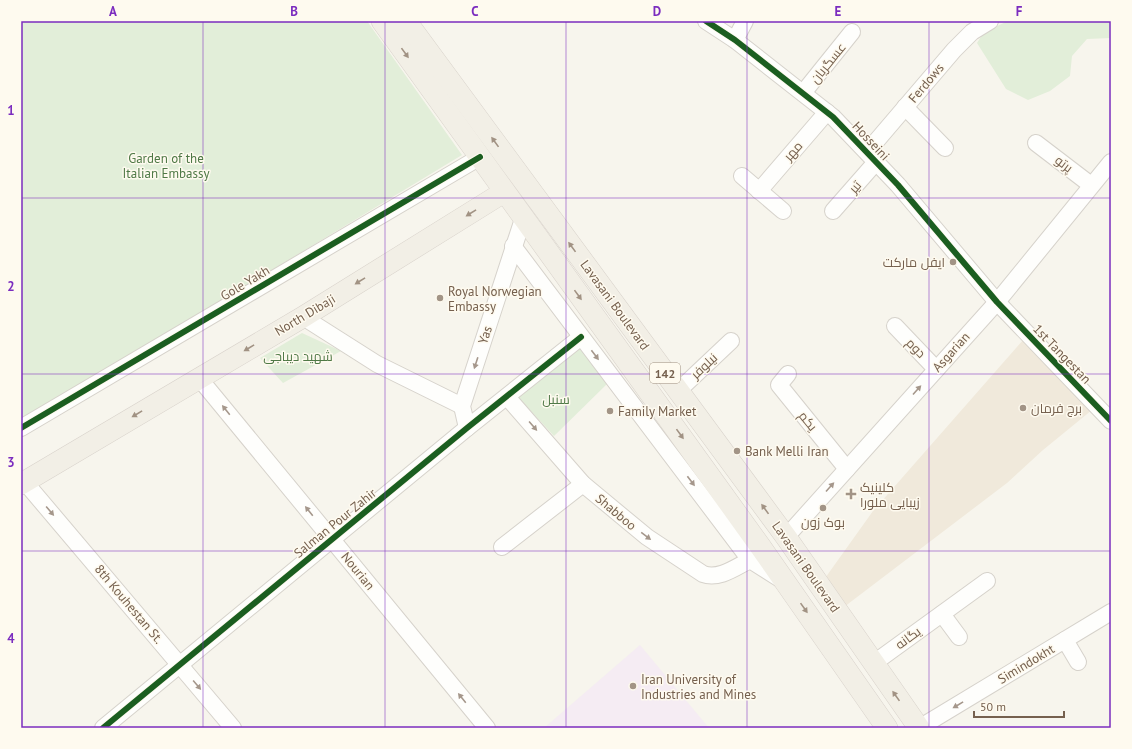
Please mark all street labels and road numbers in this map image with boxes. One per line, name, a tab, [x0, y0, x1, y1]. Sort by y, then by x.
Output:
street label: عسگریان	[806, 39, 850, 87]
street label: Ferdows	[905, 60, 947, 106]
street label: Hosseini	[849, 118, 893, 164]
street label: مهر	[779, 138, 806, 165]
street label: پرتو	[1051, 152, 1077, 177]
street label: تیر	[844, 177, 865, 198]
street label: Lavasani Boulevard	[577, 257, 653, 353]
street label: Gole Yakh	[217, 262, 273, 304]
street label: North Dibaji	[272, 290, 338, 340]
street label: 1st Tangestan	[1029, 321, 1095, 387]
street label: Yas	[474, 324, 496, 346]
street label: Asgarian	[929, 328, 973, 376]
street label: دوم	[902, 334, 930, 362]
street label: نیلوفر	[686, 349, 721, 383]
road number: 142	[650, 363, 680, 383]
street label: یکم	[794, 408, 821, 435]
street label: Salman Pour Zahir	[290, 484, 380, 562]
street label: Shabboo	[592, 490, 640, 534]
street label: Lavasani Boulevard	[768, 518, 844, 616]
street label: Nourian	[337, 548, 379, 594]
street label: 8th Kouhestan St.	[91, 561, 167, 647]
street label: یگانه	[892, 623, 925, 653]
street label: Simindokht	[995, 640, 1058, 688]

